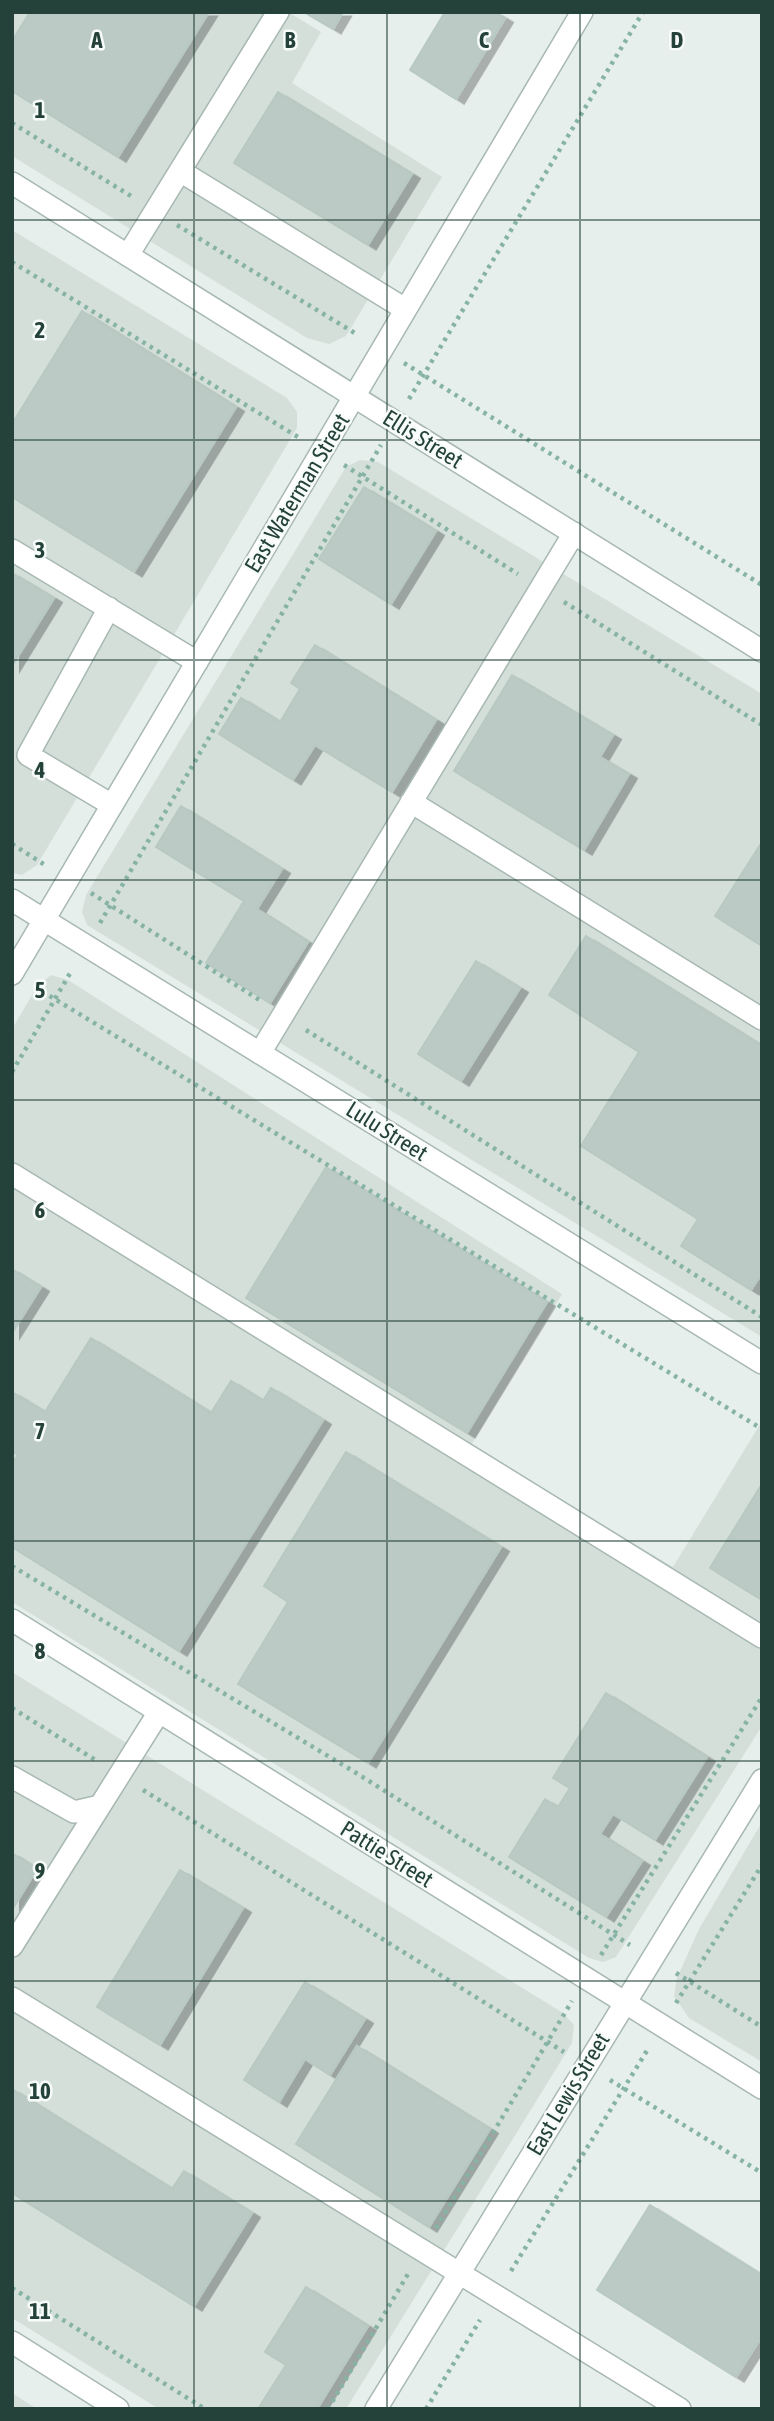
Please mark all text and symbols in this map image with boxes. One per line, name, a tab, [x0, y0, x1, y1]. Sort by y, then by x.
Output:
text: A	[90, 27, 103, 53]
text: B	[285, 27, 296, 53]
text: C	[479, 27, 490, 53]
text: D	[671, 27, 684, 53]
text: 1	[35, 97, 46, 123]
text: 2	[35, 317, 45, 343]
street label: Ellis Street	[378, 404, 468, 474]
street label: East Waterman Street	[239, 409, 355, 577]
text: 3	[35, 537, 45, 563]
text: 4	[34, 757, 46, 783]
text: 5	[35, 977, 46, 1003]
street label: Lulu Street	[342, 1096, 432, 1166]
text: 6	[35, 1197, 46, 1223]
text: 7	[35, 1418, 45, 1444]
text: 8	[35, 1638, 46, 1664]
street label: Pattie Street	[336, 1815, 438, 1893]
text: 9	[35, 1858, 46, 1884]
street label: East Lewis Street	[521, 2028, 615, 2160]
text: 10	[29, 2078, 51, 2104]
text: 11	[29, 2298, 51, 2324]

